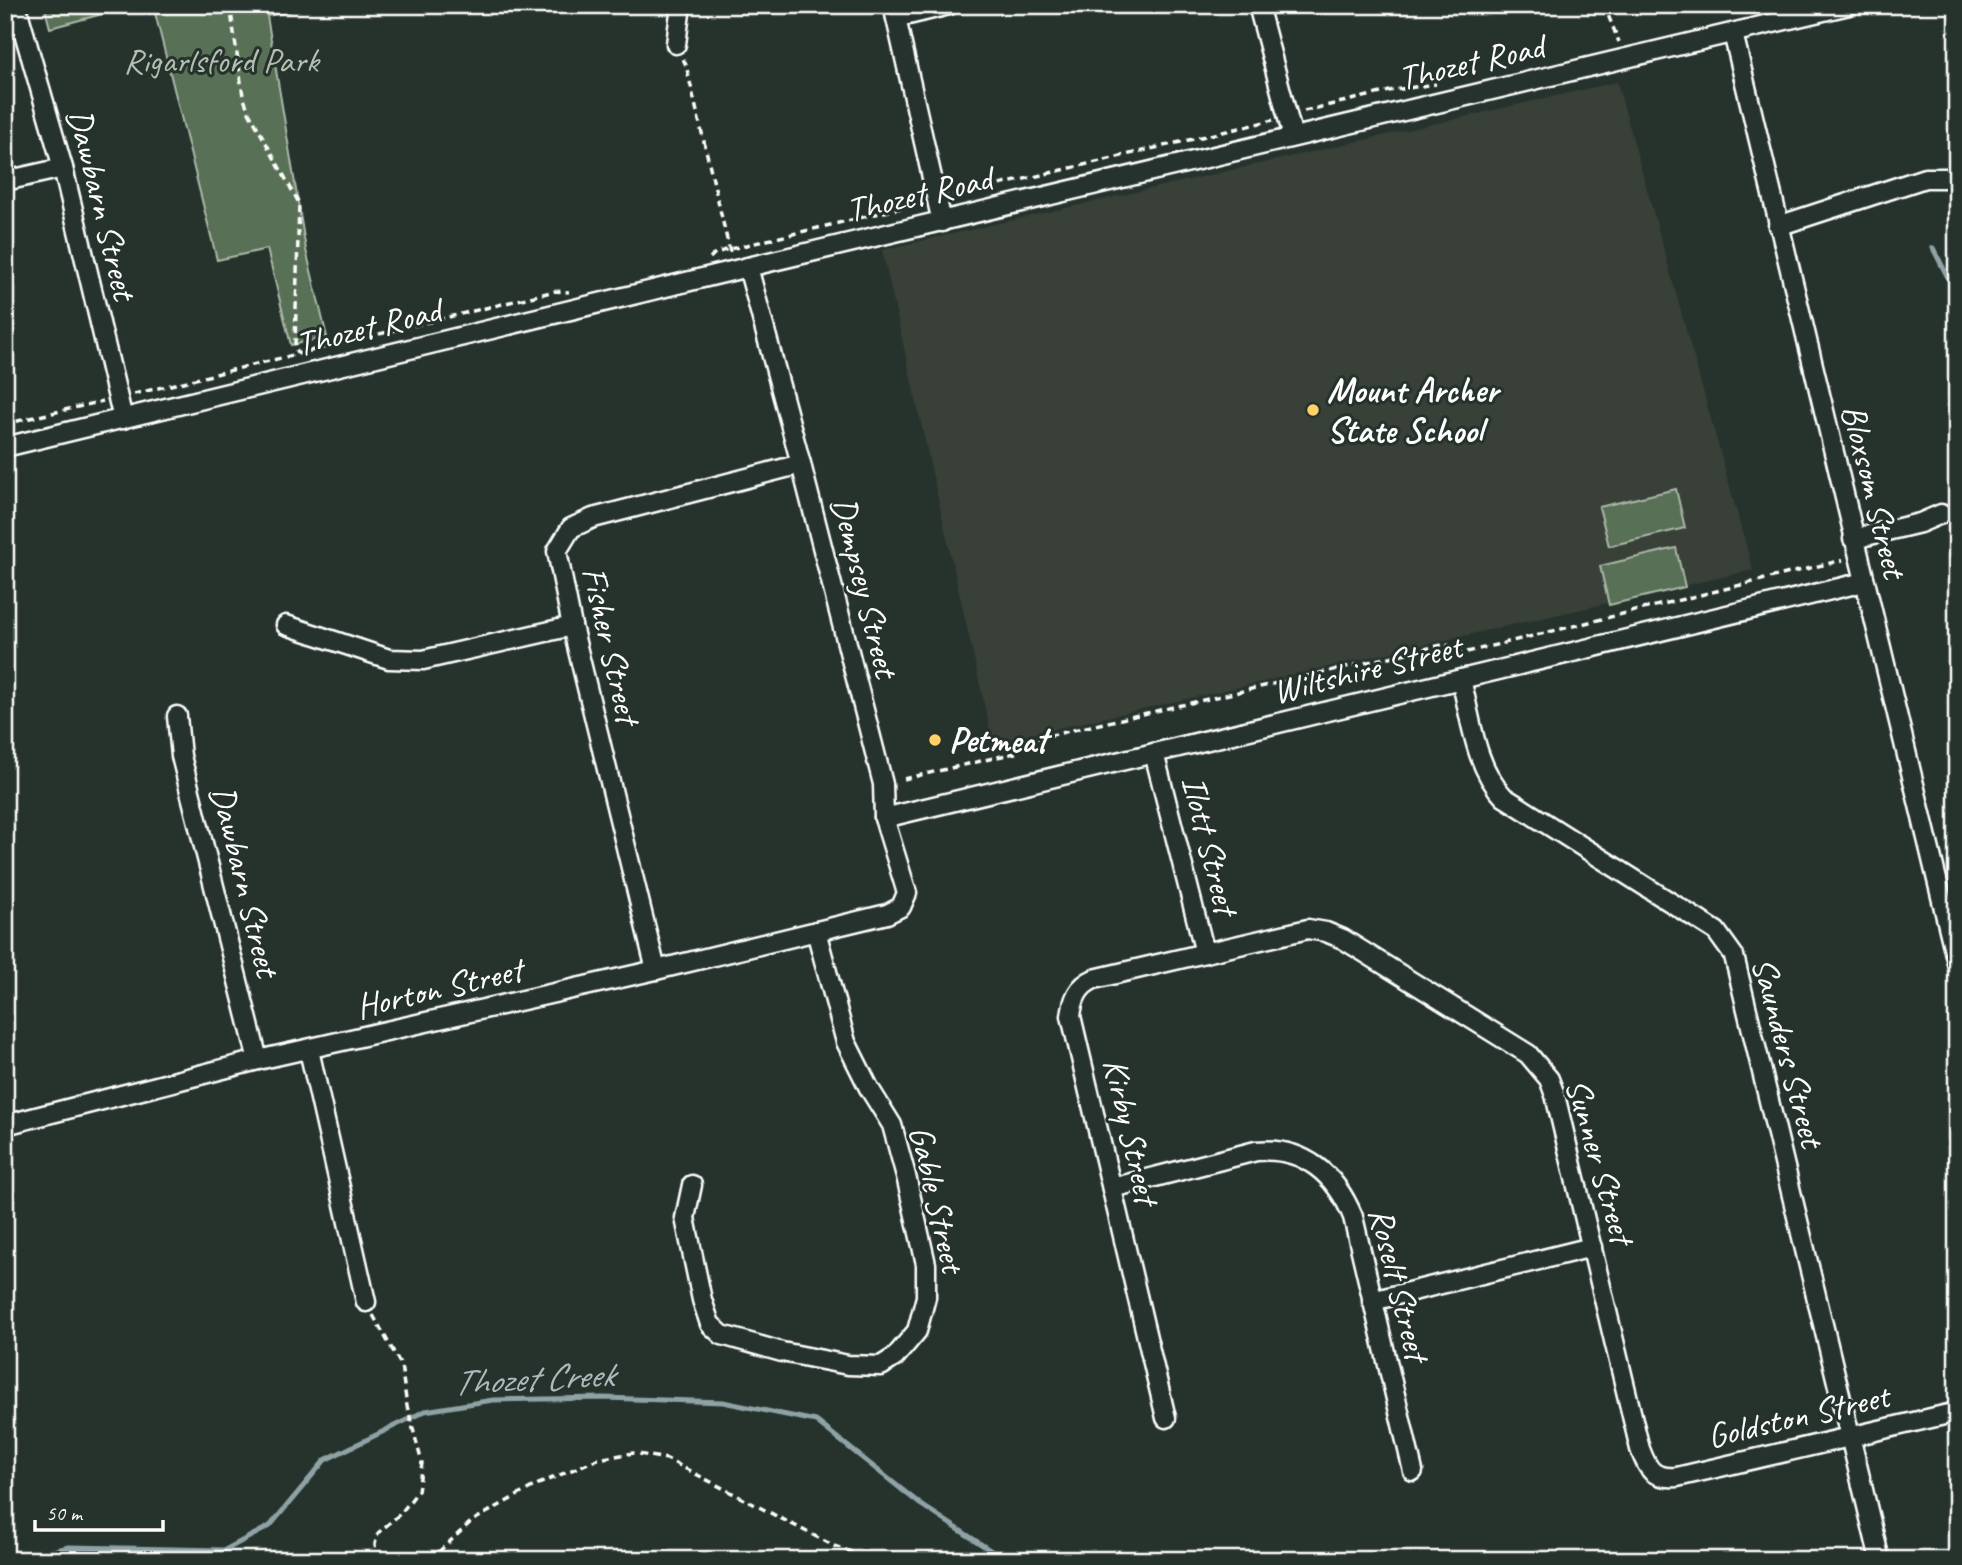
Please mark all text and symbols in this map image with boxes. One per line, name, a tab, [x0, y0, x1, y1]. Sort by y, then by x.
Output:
street label: Thozet Road	[1394, 22, 1553, 101]
park label: Rigarlsford Park	[123, 38, 321, 83]
street label: Dawbarn Street	[57, 104, 148, 307]
street label: Thozet Road	[842, 154, 1001, 233]
street label: Thozet Road	[291, 286, 450, 367]
place label: Mount Archer State School	[1327, 368, 1501, 453]
street label: Bloxsom Street	[1831, 400, 1918, 585]
marker: Mount Archer State School	[1305, 402, 1321, 418]
street label: Dempsey Street	[821, 492, 910, 685]
street label: Fisher Street	[571, 562, 652, 732]
street label: Wiltshire Street	[1268, 623, 1469, 714]
place label: Petmeat	[949, 718, 1053, 763]
marker: Petmeat	[927, 732, 943, 748]
street label: Ilott Street	[1171, 771, 1250, 923]
street label: Dawbarn Street	[200, 781, 291, 984]
street label: Horton Street	[352, 946, 531, 1029]
street label: Saunders Street	[1741, 952, 1836, 1155]
street label: Kirby Street	[1092, 1054, 1171, 1213]
street label: Sunner Street	[1555, 1073, 1646, 1253]
street label: Gable Street	[898, 1121, 976, 1280]
street label: Roselt Street	[1358, 1203, 1441, 1370]
water label: Thozet Creek	[451, 1350, 620, 1406]
street label: Goldston Street	[1703, 1373, 1896, 1459]
scale bar	[35, 1488, 163, 1532]
text: 50 m	[46, 1500, 84, 1526]

